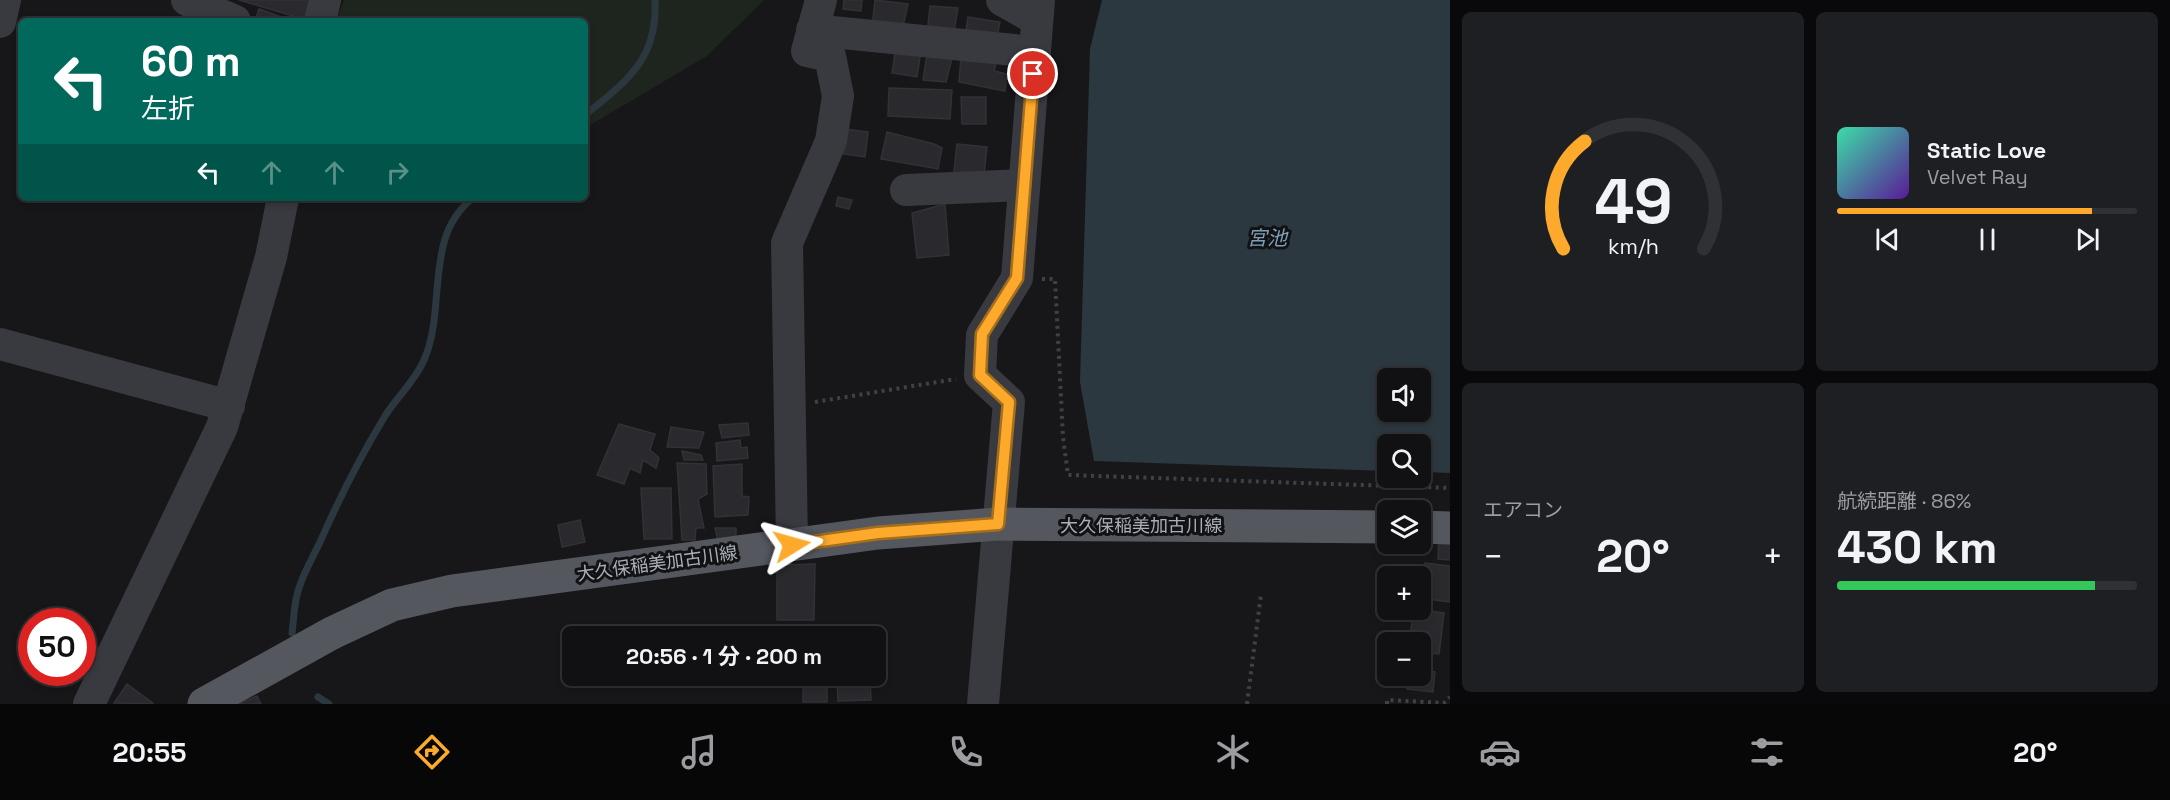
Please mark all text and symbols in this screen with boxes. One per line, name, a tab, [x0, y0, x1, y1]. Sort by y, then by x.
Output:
text: 60 m	[141, 35, 241, 88]
icon: left	[42, 42, 120, 120]
pin	[1007, 48, 1058, 99]
icon: arrive	[1016, 57, 1049, 90]
text: 左折	[141, 91, 195, 126]
text: Static Love	[1927, 136, 2046, 164]
icon: left	[192, 156, 225, 189]
icon: ahead	[255, 156, 288, 189]
icon: ahead	[318, 156, 351, 189]
icon: right	[381, 156, 414, 189]
text: 49	[1594, 162, 1672, 241]
text: Velvet Ray	[1927, 164, 2028, 190]
icon: previous	[1871, 223, 1904, 256]
icon: pause	[1971, 223, 2004, 256]
icon: next	[2071, 223, 2104, 256]
water label: 宮池	[1247, 225, 1289, 251]
text: km/h	[1607, 233, 1659, 260]
map controls	[1377, 368, 1431, 686]
button: sound	[1377, 368, 1431, 422]
button: search	[1377, 434, 1431, 488]
text: 航続距離 · 86%	[1837, 488, 1971, 514]
text: エアコン	[1483, 497, 1563, 523]
button: layers	[1377, 500, 1431, 554]
position arrow	[760, 513, 824, 577]
street label: 大久保稲美加古川線	[1060, 514, 1222, 537]
text: 430 km	[1837, 519, 1997, 576]
text: 20°	[1596, 528, 1670, 585]
text: −	[1483, 536, 1503, 578]
text: +	[1763, 536, 1783, 578]
street label: 大久保稲美加古川線	[575, 540, 739, 586]
button: +	[1377, 566, 1431, 620]
speed limit sign: 50	[18, 608, 96, 686]
button: −	[1377, 632, 1431, 686]
text: 20:56 · 1 分 · 200 m	[626, 642, 822, 670]
icon: directions	[411, 731, 453, 773]
icon: music	[678, 731, 720, 773]
icon: phone	[945, 731, 987, 773]
icon: climate	[1212, 731, 1254, 773]
icon: car	[1479, 731, 1521, 773]
icon: filters	[1746, 731, 1788, 773]
text: 20:55	[112, 735, 186, 770]
text: 20°	[2013, 735, 2057, 770]

